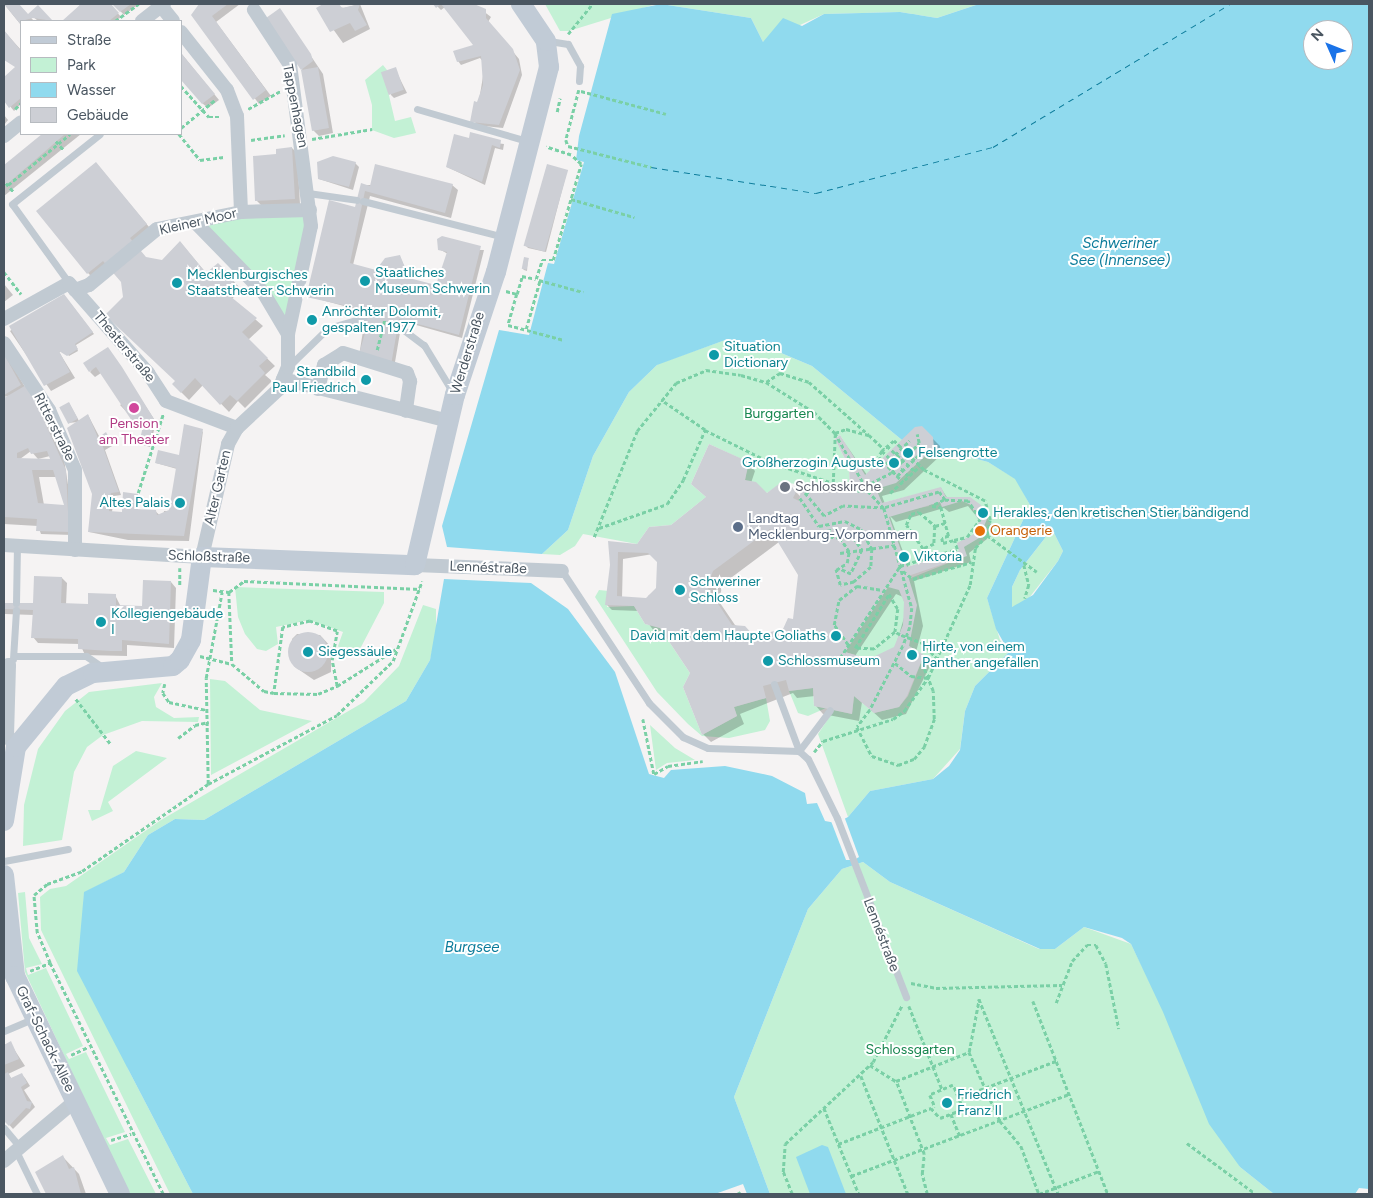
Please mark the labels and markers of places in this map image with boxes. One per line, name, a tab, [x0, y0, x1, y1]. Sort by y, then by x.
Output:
place label: Staatliches Museum Schwerin	[375, 265, 490, 298]
place label: Mecklenburgisches Staatstheater Schwerin	[187, 267, 334, 300]
marker: Staatliches Museum Schwerin	[359, 275, 371, 287]
marker: Mecklenburgisches Staatstheater Schwerin	[171, 277, 183, 289]
place label: Anröchter Dolomit, gespalten 1977	[322, 304, 441, 336]
marker: Anröchter Dolomit, gespalten 1977	[306, 314, 318, 326]
place label: Situation Dictionary	[724, 339, 788, 372]
marker: Situation Dictionary	[708, 349, 720, 361]
place label: Standbild Paul Friedrich	[272, 364, 356, 397]
marker: Standbild Paul Friedrich	[360, 374, 372, 386]
marker: Pension am Theater	[128, 402, 140, 414]
place label: Pension am Theater	[99, 416, 169, 448]
place label: Felsengrotte	[918, 445, 997, 461]
marker: Felsengrotte	[902, 447, 914, 459]
place label: Großherzogin Auguste	[742, 455, 884, 471]
marker: Großherzogin Auguste	[888, 457, 900, 469]
place label: Schlosskirche	[795, 479, 881, 495]
marker: Schlosskirche	[779, 481, 791, 493]
place label: Altes Palais	[99, 495, 170, 511]
marker: Altes Palais	[174, 497, 186, 509]
place label: Herakles, den kretischen Stier bändigend	[993, 505, 1249, 521]
marker: Herakles, den kretischen Stier bändigend	[977, 507, 989, 519]
place label: Landtag Mecklenburg-Vorpommern	[748, 511, 918, 544]
marker: Landtag Mecklenburg-Vorpommern	[732, 521, 744, 533]
place label: Orangerie	[990, 523, 1052, 539]
marker: Orangerie	[974, 525, 986, 537]
place label: Viktoria	[914, 549, 962, 565]
marker: Viktoria	[898, 551, 910, 563]
place label: Schweriner Schloss	[690, 574, 761, 606]
marker: Schweriner Schloss	[674, 584, 686, 596]
place label: Kollegiengebäude I	[111, 606, 223, 638]
marker: Kollegiengebäude I	[95, 616, 107, 628]
place label: David mit dem Haupte Goliaths	[630, 628, 826, 644]
marker: David mit dem Haupte Goliaths	[830, 630, 842, 642]
place label: Hirte, von einem Panther angefallen	[922, 639, 1039, 672]
place label: Siegessäule	[318, 644, 392, 660]
marker: Siegessäule	[302, 646, 314, 658]
marker: Hirte, von einem Panther angefallen	[906, 649, 918, 661]
place label: Schlossmuseum	[778, 653, 880, 669]
marker: Schlossmuseum	[762, 655, 774, 667]
place label: Friedrich Franz II	[957, 1087, 1012, 1120]
marker: Friedrich Franz II	[941, 1097, 953, 1109]

